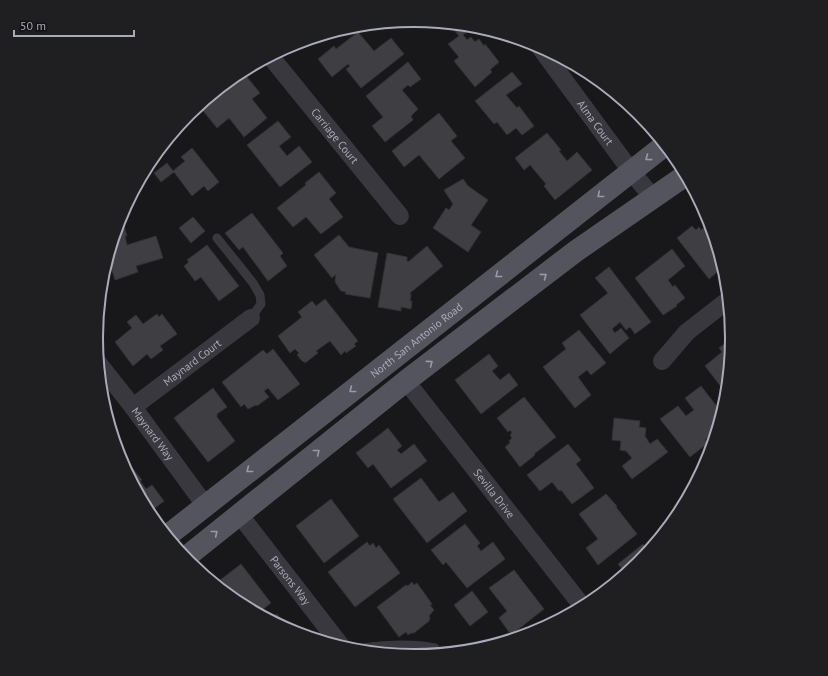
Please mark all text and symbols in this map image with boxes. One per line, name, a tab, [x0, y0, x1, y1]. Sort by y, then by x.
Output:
scale bar	[14, 12, 134, 38]
text: 50 m	[20, 18, 46, 33]
street label: Alma Court	[574, 97, 617, 148]
street label: Carriage Court	[308, 105, 362, 167]
one-way arrow	[646, 154, 653, 161]
one-way arrow	[598, 190, 605, 197]
one-way arrow	[496, 271, 503, 278]
one-way arrow	[540, 273, 547, 280]
street label: North San Antonio Road	[368, 300, 465, 381]
street label: Maynard Court	[160, 336, 224, 389]
one-way arrow	[425, 360, 432, 367]
one-way arrow	[349, 385, 356, 392]
street label: Maynard Way	[129, 404, 177, 464]
one-way arrow	[312, 450, 319, 457]
one-way arrow	[247, 465, 254, 472]
street label: Sevilla Drive	[470, 466, 518, 521]
one-way arrow	[211, 531, 218, 538]
street label: Parsons Way	[267, 553, 314, 608]

